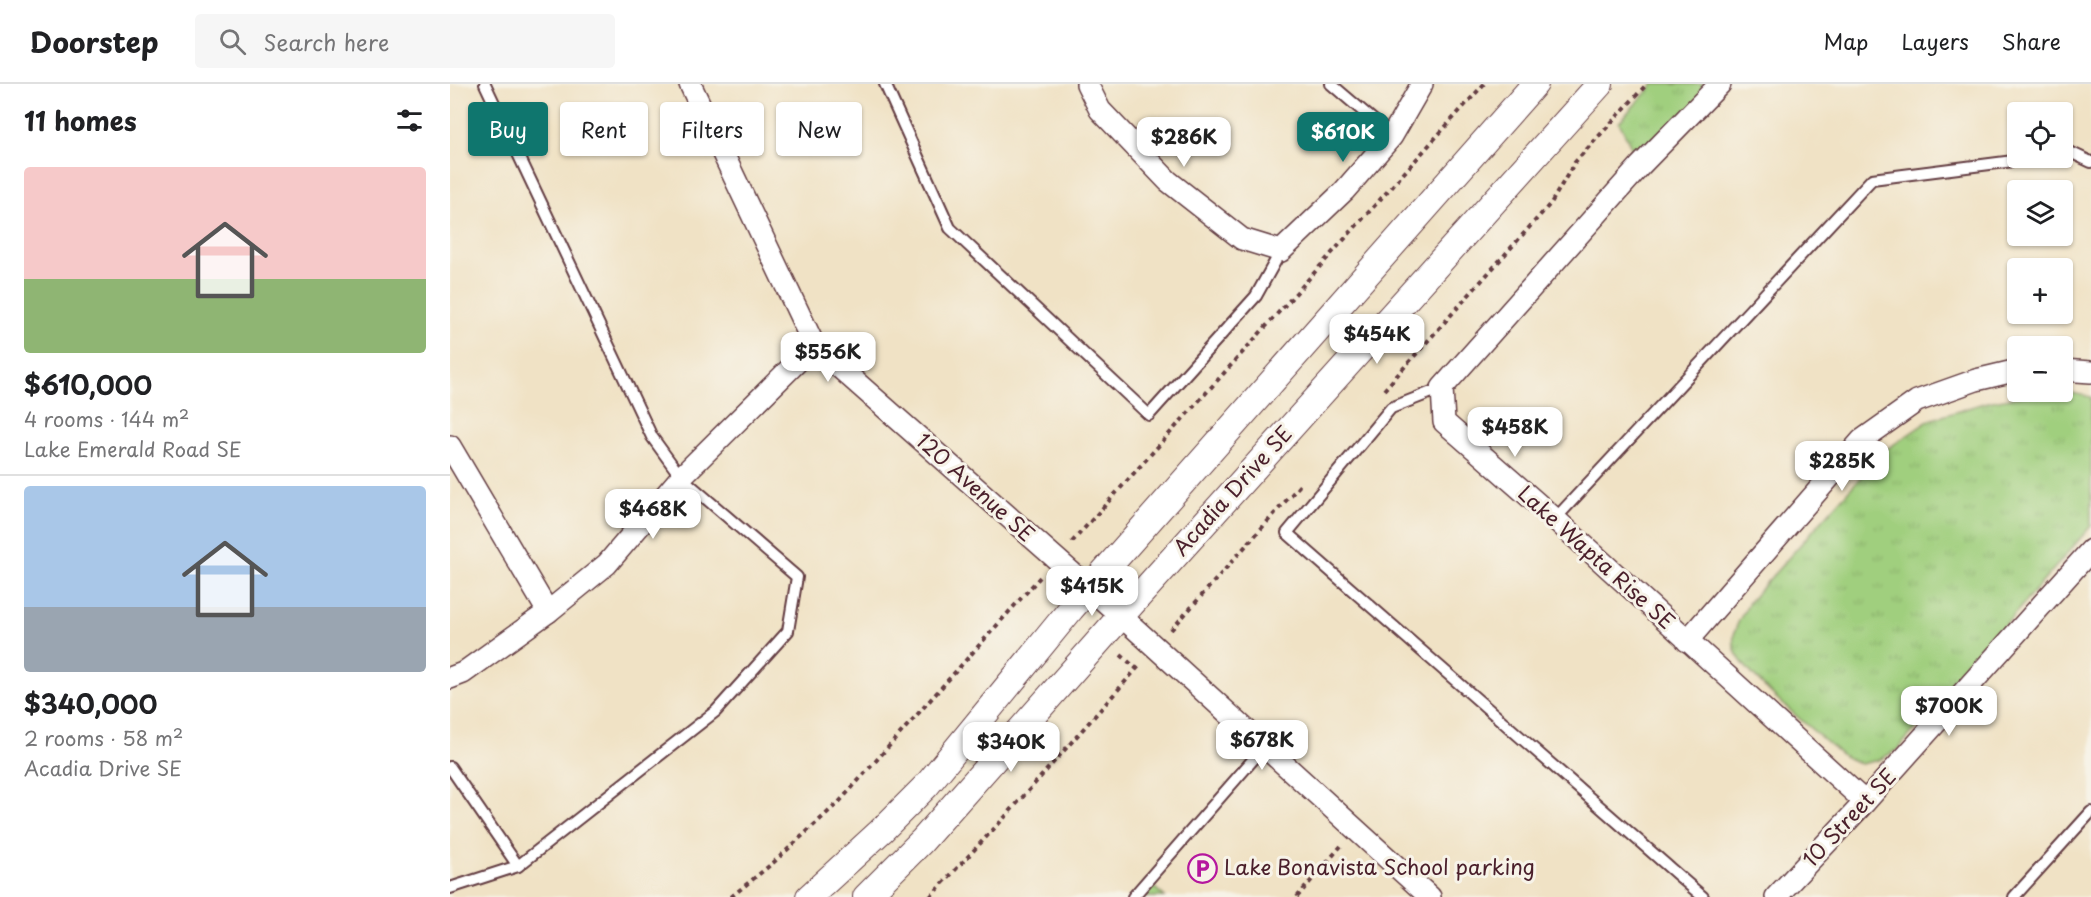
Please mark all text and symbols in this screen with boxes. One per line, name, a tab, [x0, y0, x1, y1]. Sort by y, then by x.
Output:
search box	[195, 14, 615, 68]
text: Doorstep	[30, 20, 159, 63]
icon: search	[216, 25, 249, 58]
text: Search here	[264, 25, 389, 58]
text: Map	[1824, 25, 1868, 57]
text: Layers	[1901, 25, 1969, 57]
text: Share	[2002, 25, 2061, 57]
text: 11 homes	[24, 101, 137, 140]
chip: Buy	[468, 102, 548, 156]
chip: Rent	[560, 102, 648, 156]
chip: Filters	[660, 102, 764, 156]
chip: New	[776, 102, 862, 156]
map controls	[2007, 102, 2073, 402]
button: locate	[2007, 102, 2073, 168]
icon: filters	[393, 104, 426, 137]
pin: $610K	[1301, 112, 1385, 163]
text: $610K	[1311, 116, 1375, 146]
pin: $286K	[1142, 117, 1226, 168]
text: $286K	[1151, 121, 1217, 151]
button: layers	[2007, 180, 2073, 246]
icon: home	[171, 206, 279, 314]
button: +	[2007, 258, 2073, 324]
pin: $454K	[1335, 314, 1419, 365]
text: $454K	[1343, 318, 1411, 348]
pin: $556K	[786, 332, 870, 383]
text: $556K	[795, 336, 861, 366]
button: −	[2007, 336, 2073, 402]
text: $610,000	[24, 365, 152, 404]
text: 4 rooms · 144 m²	[24, 404, 189, 434]
pin: $458K	[1473, 407, 1557, 458]
text: $458K	[1482, 411, 1548, 441]
street label: Acadia Drive SE	[1164, 417, 1299, 562]
street label: 120 Avenue SE	[910, 424, 1043, 549]
text: Lake Emerald Road SE	[24, 434, 242, 464]
pin: $285K	[1800, 441, 1884, 492]
text: $285K	[1809, 445, 1875, 475]
street label: Lake Wapta Rise SE	[1511, 477, 1683, 636]
pin: $468K	[611, 489, 695, 540]
text: $468K	[619, 493, 687, 523]
icon: home	[171, 525, 279, 633]
pin: $415K	[1050, 566, 1134, 617]
text: $415K	[1060, 570, 1124, 600]
text: $340,000	[24, 684, 158, 723]
pin: $700K	[1907, 686, 1991, 737]
text: $700K	[1915, 690, 1983, 720]
pin: $678K	[1220, 720, 1304, 771]
pin: $340K	[969, 722, 1053, 773]
text: 2 rooms · 58 m²	[24, 723, 183, 753]
text: $678K	[1230, 724, 1294, 754]
text: $340K	[977, 726, 1045, 756]
text: Acadia Drive SE	[24, 753, 182, 783]
street label: 10 Street SE	[1794, 760, 1903, 873]
place label: Lake Bonavista School parking	[1224, 850, 1535, 882]
parking icon: Lake Bonavista School parking	[1187, 852, 1219, 884]

